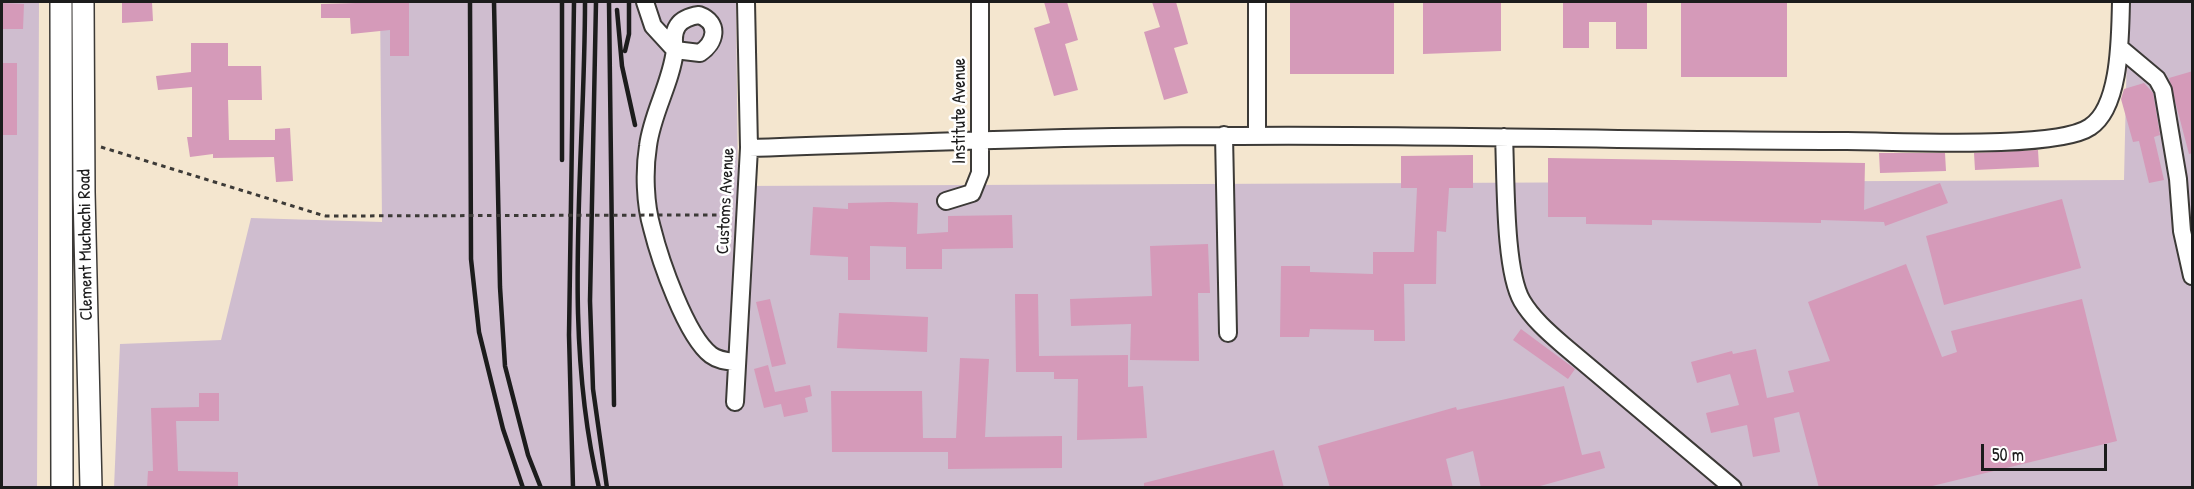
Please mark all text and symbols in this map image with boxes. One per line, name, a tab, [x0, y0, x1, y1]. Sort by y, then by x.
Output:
street label: Institute Avenue	[949, 58, 971, 164]
street label: Customs Avenue	[712, 147, 740, 255]
street label: Clement Muchachi Road	[74, 169, 98, 321]
scale bar	[1984, 432, 2110, 470]
text: 50 m	[1992, 442, 2024, 467]

